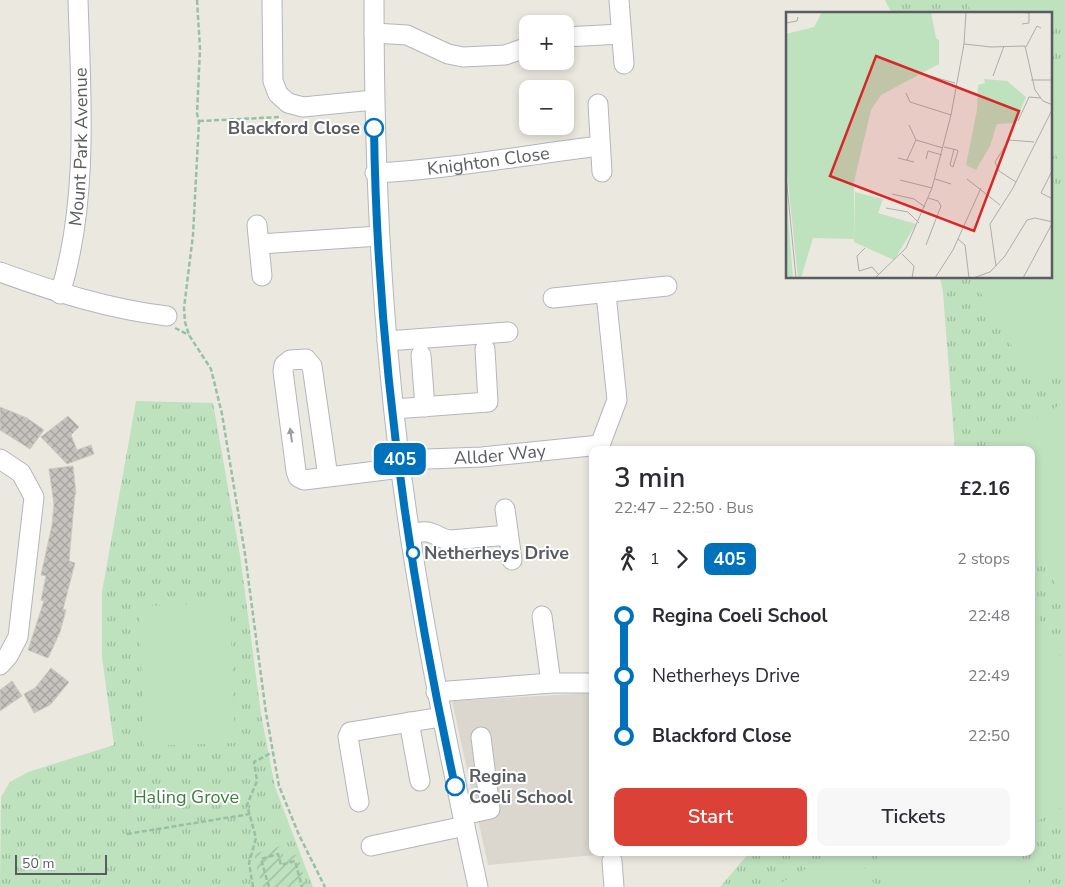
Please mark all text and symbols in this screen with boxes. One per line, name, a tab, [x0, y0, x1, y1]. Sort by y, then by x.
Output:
inset map	[786, 12, 1052, 279]
map controls	[519, 15, 574, 135]
button: +	[519, 15, 574, 70]
street label: Mount Park Avenue	[63, 67, 93, 228]
button: −	[519, 80, 574, 135]
place label: Blackford Close	[228, 116, 360, 140]
marker: Blackford Close	[364, 118, 384, 138]
street label: Knighton Close	[426, 141, 551, 181]
one-way arrow	[287, 427, 295, 443]
street label: Allder Way	[453, 438, 548, 470]
line badge: 405	[371, 443, 429, 475]
text: 405	[384, 447, 416, 471]
text: 3 min	[614, 459, 685, 497]
text: £2.16	[960, 476, 1010, 502]
text: 22:47 – 22:50 · Bus	[614, 497, 754, 519]
place label: Netherheys Drive	[424, 541, 569, 565]
icon: walk	[614, 545, 642, 573]
icon: forward	[668, 545, 696, 573]
marker: Netherheys Drive	[406, 546, 420, 560]
text: 405	[714, 547, 746, 571]
text: 1	[650, 548, 660, 570]
text: 2 stops	[957, 548, 1010, 570]
text: Regina Coeli School	[652, 603, 828, 629]
text: 22:48	[968, 605, 1010, 627]
text: Netherheys Drive	[652, 663, 800, 689]
text: 22:49	[968, 665, 1010, 687]
text: Blackford Close	[652, 723, 792, 749]
text: 22:50	[968, 725, 1010, 747]
place label: Regina Coeli School	[469, 764, 573, 809]
marker: Regina Coeli School	[445, 776, 465, 796]
park label: Haling Grove	[133, 785, 239, 809]
button: Start	[614, 788, 807, 846]
button: Tickets	[817, 788, 1010, 846]
scale bar	[15, 852, 108, 875]
text: 50 m	[22, 854, 54, 873]

